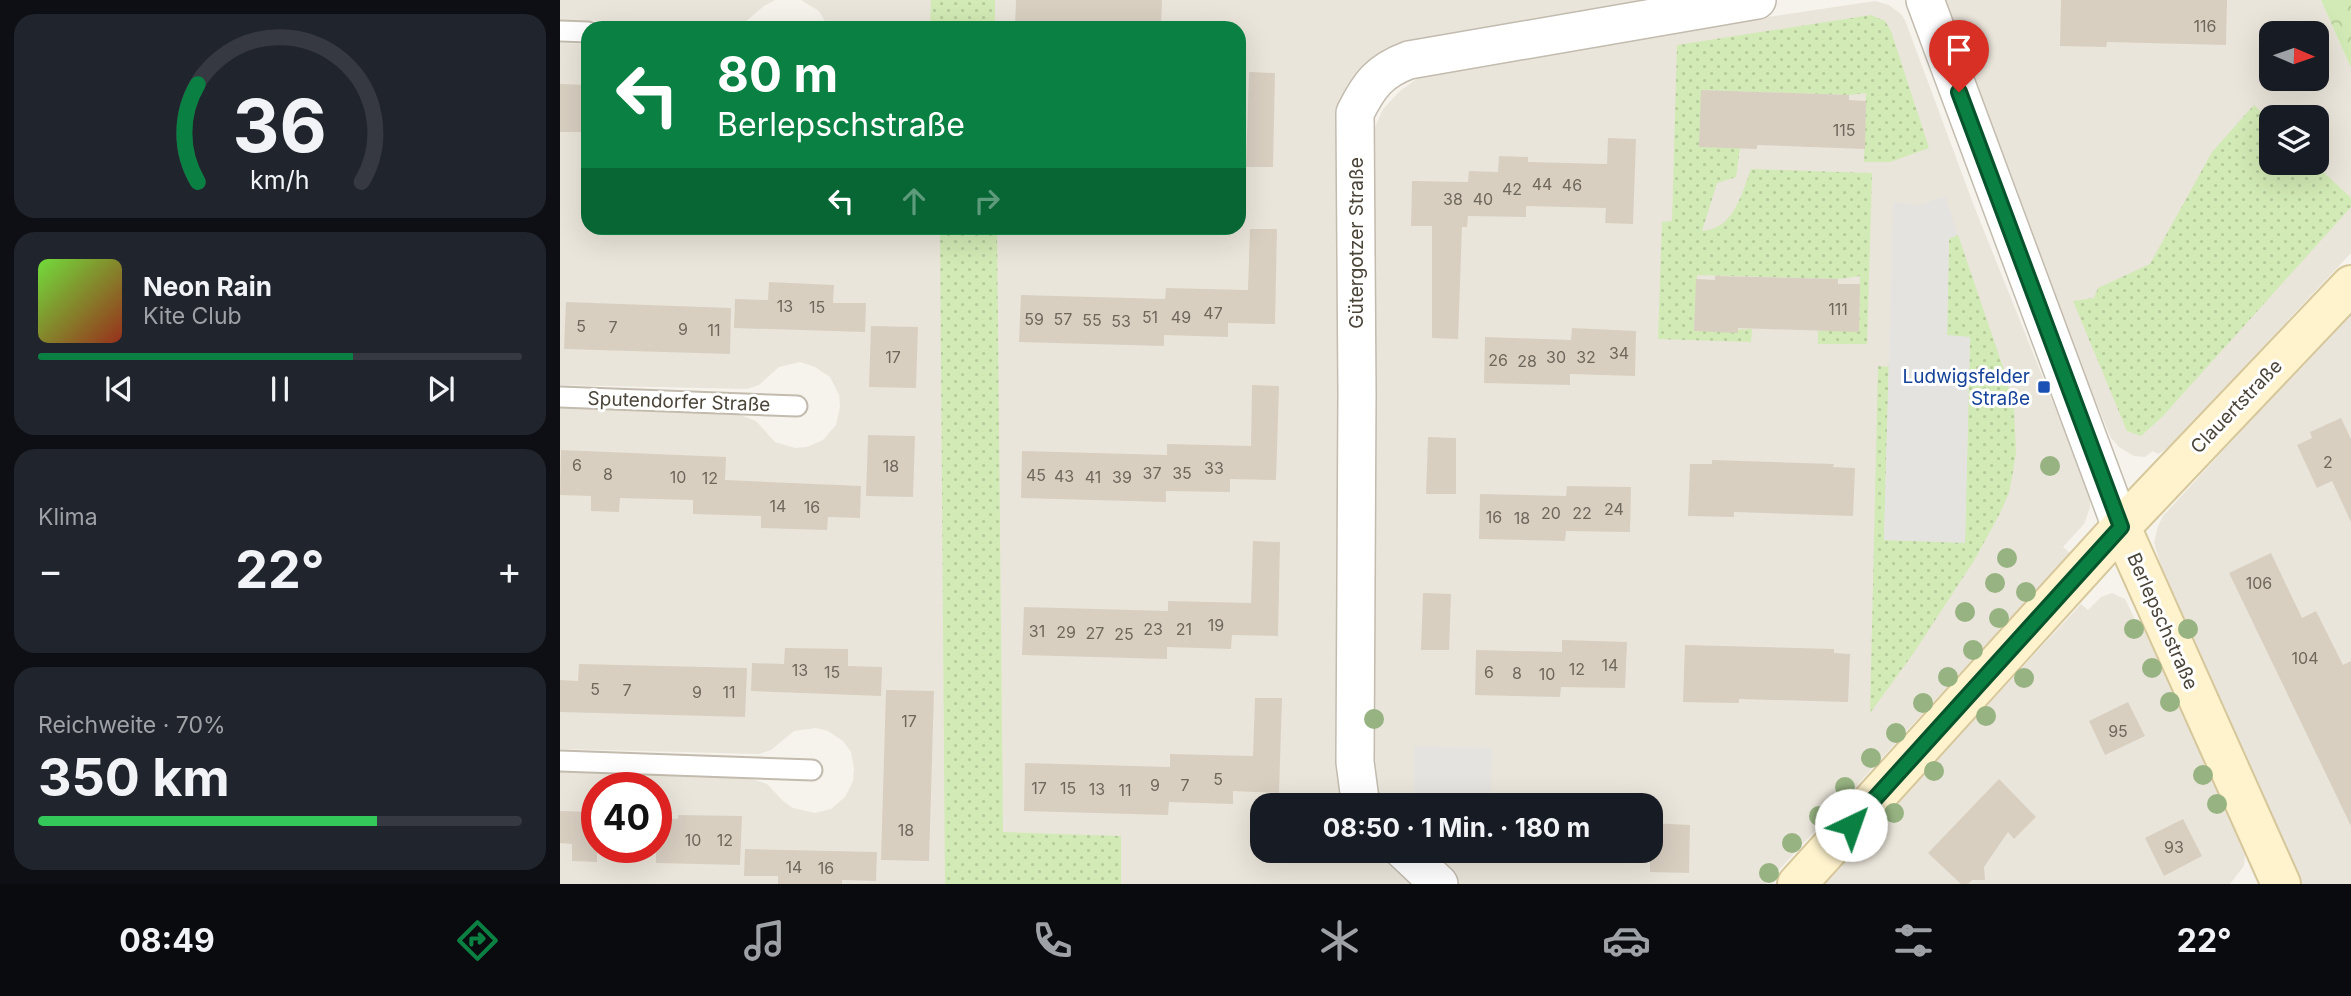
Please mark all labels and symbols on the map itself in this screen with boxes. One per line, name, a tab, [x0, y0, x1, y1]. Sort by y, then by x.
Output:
house number: 116	[2194, 16, 2216, 36]
pin	[1929, 20, 1989, 92]
north arrow	[2259, 21, 2329, 91]
house number: 115	[1833, 120, 1855, 140]
street label: Gütergotzer Straße	[1345, 157, 1368, 329]
house number: 44	[1532, 174, 1552, 194]
house number: 46	[1562, 175, 1582, 195]
house number: 42	[1502, 179, 1522, 199]
house number: 38	[1443, 189, 1463, 209]
house number: 40	[1473, 189, 1493, 209]
house number: 13	[777, 296, 793, 316]
house number: 15	[809, 297, 825, 317]
house number: 111	[1828, 299, 1848, 319]
house number: 47	[1203, 303, 1223, 323]
house number: 51	[1142, 307, 1158, 327]
house number: 49	[1171, 307, 1191, 327]
house number: 59	[1024, 309, 1044, 329]
house number: 57	[1054, 309, 1072, 329]
house number: 55	[1082, 310, 1102, 330]
house number: 53	[1111, 311, 1131, 331]
house number: 5	[576, 316, 586, 336]
house number: 7	[608, 317, 618, 337]
house number: 9	[678, 319, 688, 339]
house number: 11	[707, 320, 721, 340]
house number: 34	[1609, 343, 1629, 363]
house number: 17	[885, 347, 901, 367]
house number: 30	[1546, 347, 1566, 367]
house number: 32	[1576, 347, 1596, 367]
house number: 26	[1488, 350, 1508, 370]
house number: 28	[1517, 351, 1537, 371]
street label: Clauertstraße	[2186, 355, 2287, 458]
place label: Ludwigsfelder Straße	[1903, 365, 2030, 410]
marker: Ludwigsfelder Straße	[2036, 379, 2052, 395]
street label: Sputendorfer Straße	[587, 387, 771, 416]
house number: 2	[2323, 452, 2333, 472]
house number: 6	[572, 455, 582, 475]
house number: 18	[883, 456, 899, 476]
house number: 33	[1204, 458, 1224, 478]
house number: 37	[1143, 463, 1161, 483]
house number: 35	[1172, 463, 1192, 483]
house number: 8	[603, 464, 613, 484]
house number: 45	[1026, 465, 1046, 485]
house number: 43	[1054, 466, 1074, 486]
house number: 10	[670, 467, 686, 487]
house number: 41	[1085, 467, 1101, 487]
house number: 39	[1112, 467, 1132, 487]
house number: 12	[702, 468, 718, 488]
house number: 14	[770, 496, 786, 516]
house number: 16	[804, 497, 820, 517]
house number: 24	[1604, 499, 1624, 519]
house number: 20	[1541, 503, 1561, 523]
house number: 22	[1572, 503, 1592, 523]
house number: 16	[1486, 507, 1502, 527]
house number: 18	[1514, 508, 1530, 528]
street label: Berlepschstraße	[2122, 549, 2203, 693]
house number: 106	[2246, 573, 2272, 593]
house number: 19	[1208, 615, 1224, 635]
house number: 23	[1143, 619, 1163, 639]
house number: 21	[1176, 619, 1192, 639]
house number: 31	[1029, 621, 1045, 641]
house number: 29	[1056, 622, 1076, 642]
house number: 27	[1086, 623, 1104, 643]
house number: 25	[1114, 624, 1134, 644]
house number: 104	[2292, 648, 2318, 668]
house number: 14	[1602, 655, 1618, 675]
house number: 12	[1569, 659, 1585, 679]
house number: 13	[792, 660, 808, 680]
house number: 15	[824, 662, 840, 682]
house number: 6	[1484, 662, 1494, 682]
house number: 8	[1512, 663, 1522, 683]
house number: 10	[1539, 664, 1555, 684]
house number: 5	[590, 679, 600, 699]
house number: 7	[622, 680, 632, 700]
house number: 9	[692, 682, 702, 702]
house number: 11	[722, 682, 736, 702]
house number: 17	[901, 711, 917, 731]
house number: 95	[2108, 721, 2128, 741]
house number: 5	[1213, 769, 1223, 789]
speed limit sign: 40	[581, 772, 672, 863]
house number: 9	[1150, 775, 1160, 795]
house number: 7	[1180, 775, 1190, 795]
house number: 17	[1031, 778, 1047, 798]
house number: 15	[1060, 778, 1076, 798]
house number: 13	[1089, 779, 1105, 799]
house number: 11	[1118, 780, 1132, 800]
position arrow	[1814, 788, 1888, 862]
house number: 18	[898, 820, 914, 840]
house number: 10	[685, 830, 701, 850]
house number: 12	[717, 830, 733, 850]
house number: 93	[2164, 837, 2184, 857]
house number: 14	[786, 857, 802, 877]
house number: 16	[818, 858, 834, 878]

